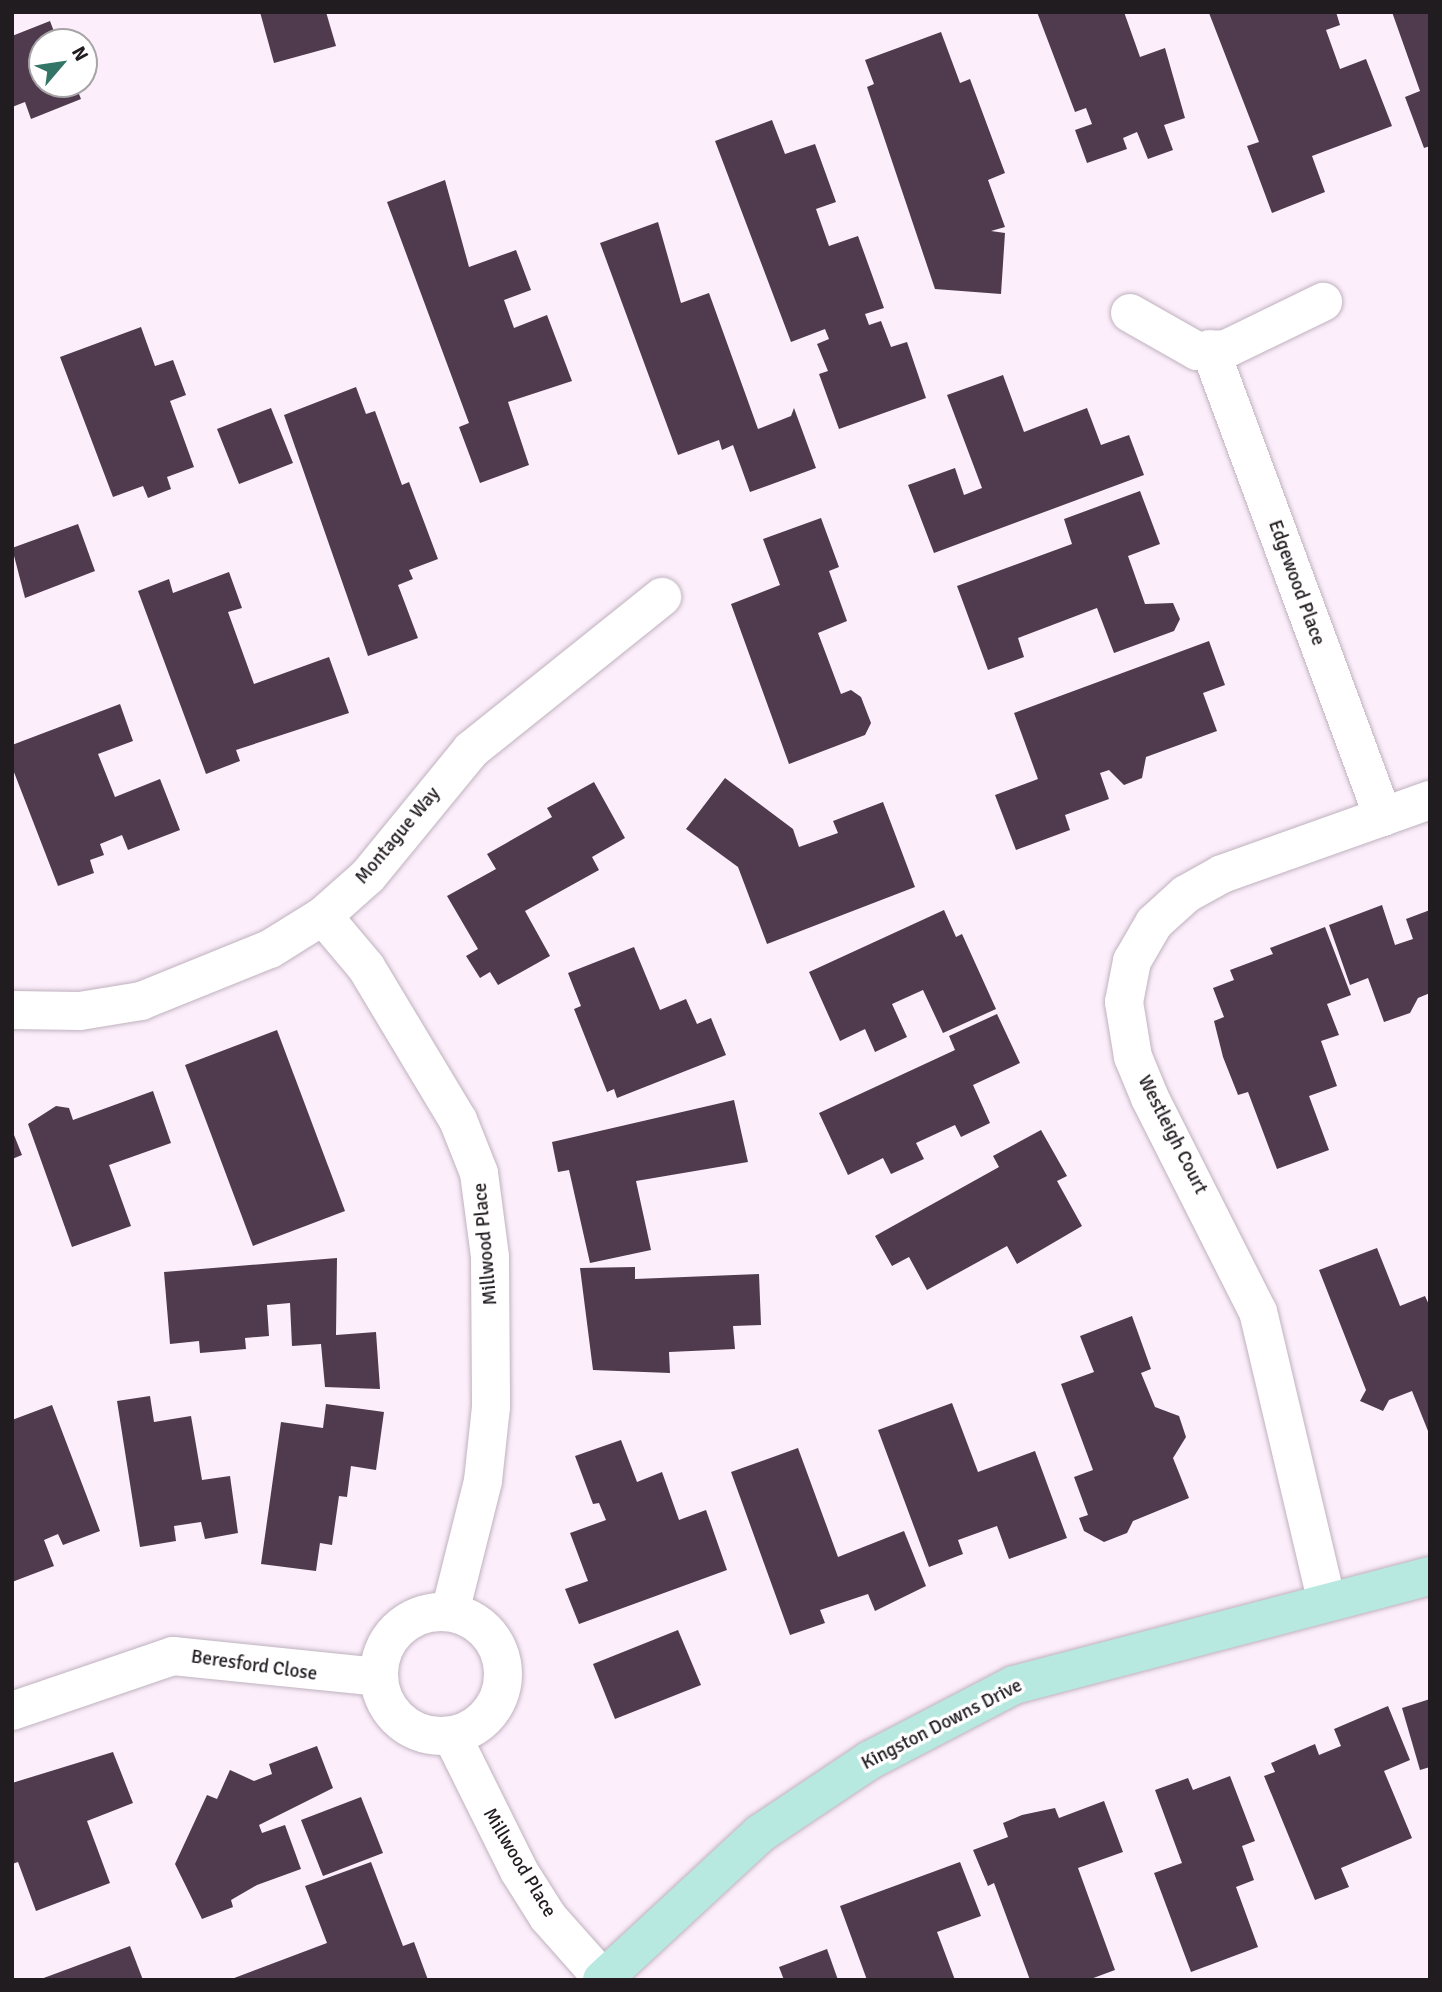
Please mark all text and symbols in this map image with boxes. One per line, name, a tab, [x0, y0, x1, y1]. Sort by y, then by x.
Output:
north arrow	[28, 28, 98, 98]
text: N	[66, 42, 93, 65]
street label: Edgewood Place	[1263, 517, 1329, 649]
street label: Montague Way	[351, 783, 445, 889]
street label: Westleigh Court	[1132, 1072, 1212, 1198]
street label: Millwood Place	[469, 1182, 503, 1306]
street label: Beresford Close	[189, 1646, 319, 1686]
street label: Kingston Downs Drive	[858, 1675, 1026, 1775]
street label: Millwood Place	[478, 1804, 560, 1922]

